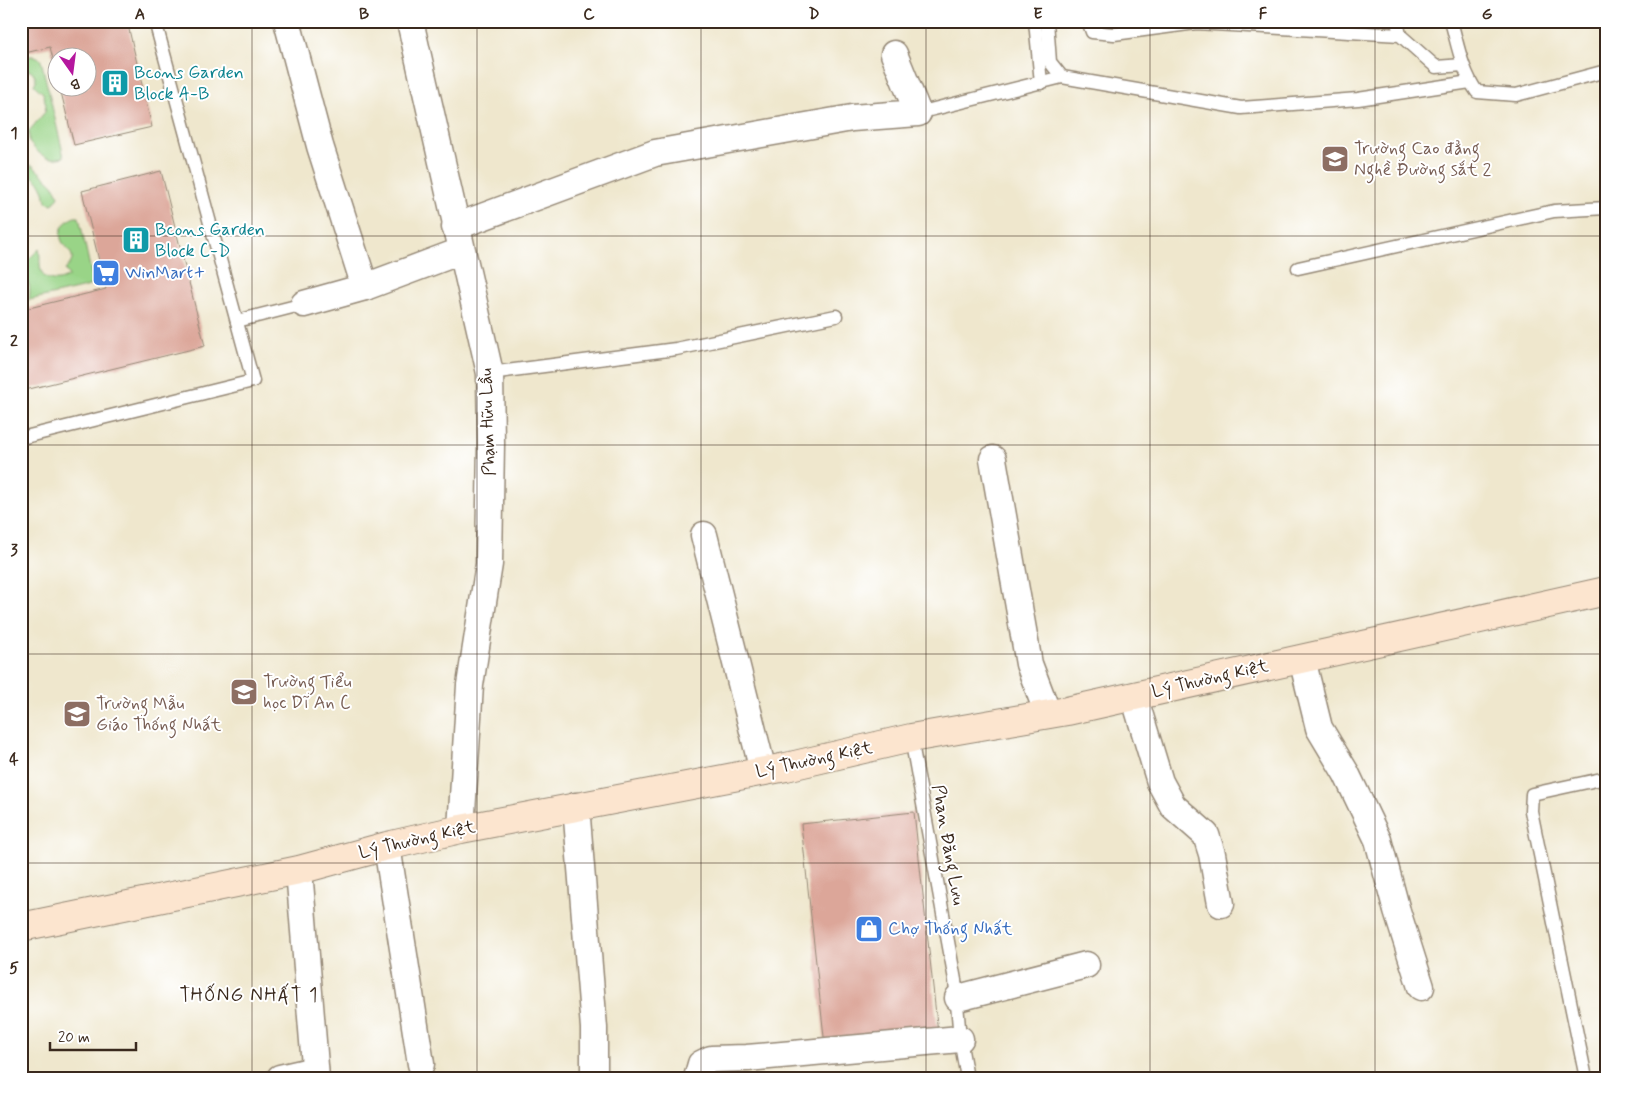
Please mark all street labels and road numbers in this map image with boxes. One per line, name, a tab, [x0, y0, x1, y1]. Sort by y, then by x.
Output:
street label: Phạm Hữu Lầu	[474, 368, 502, 476]
street label: Lý Thường Kiệt	[1149, 654, 1271, 706]
street label: Lý Thường Kiệt	[753, 736, 875, 786]
street label: Phan Đăng Lưu	[924, 783, 970, 907]
street label: Lý Thường Kiệt	[356, 815, 478, 867]

